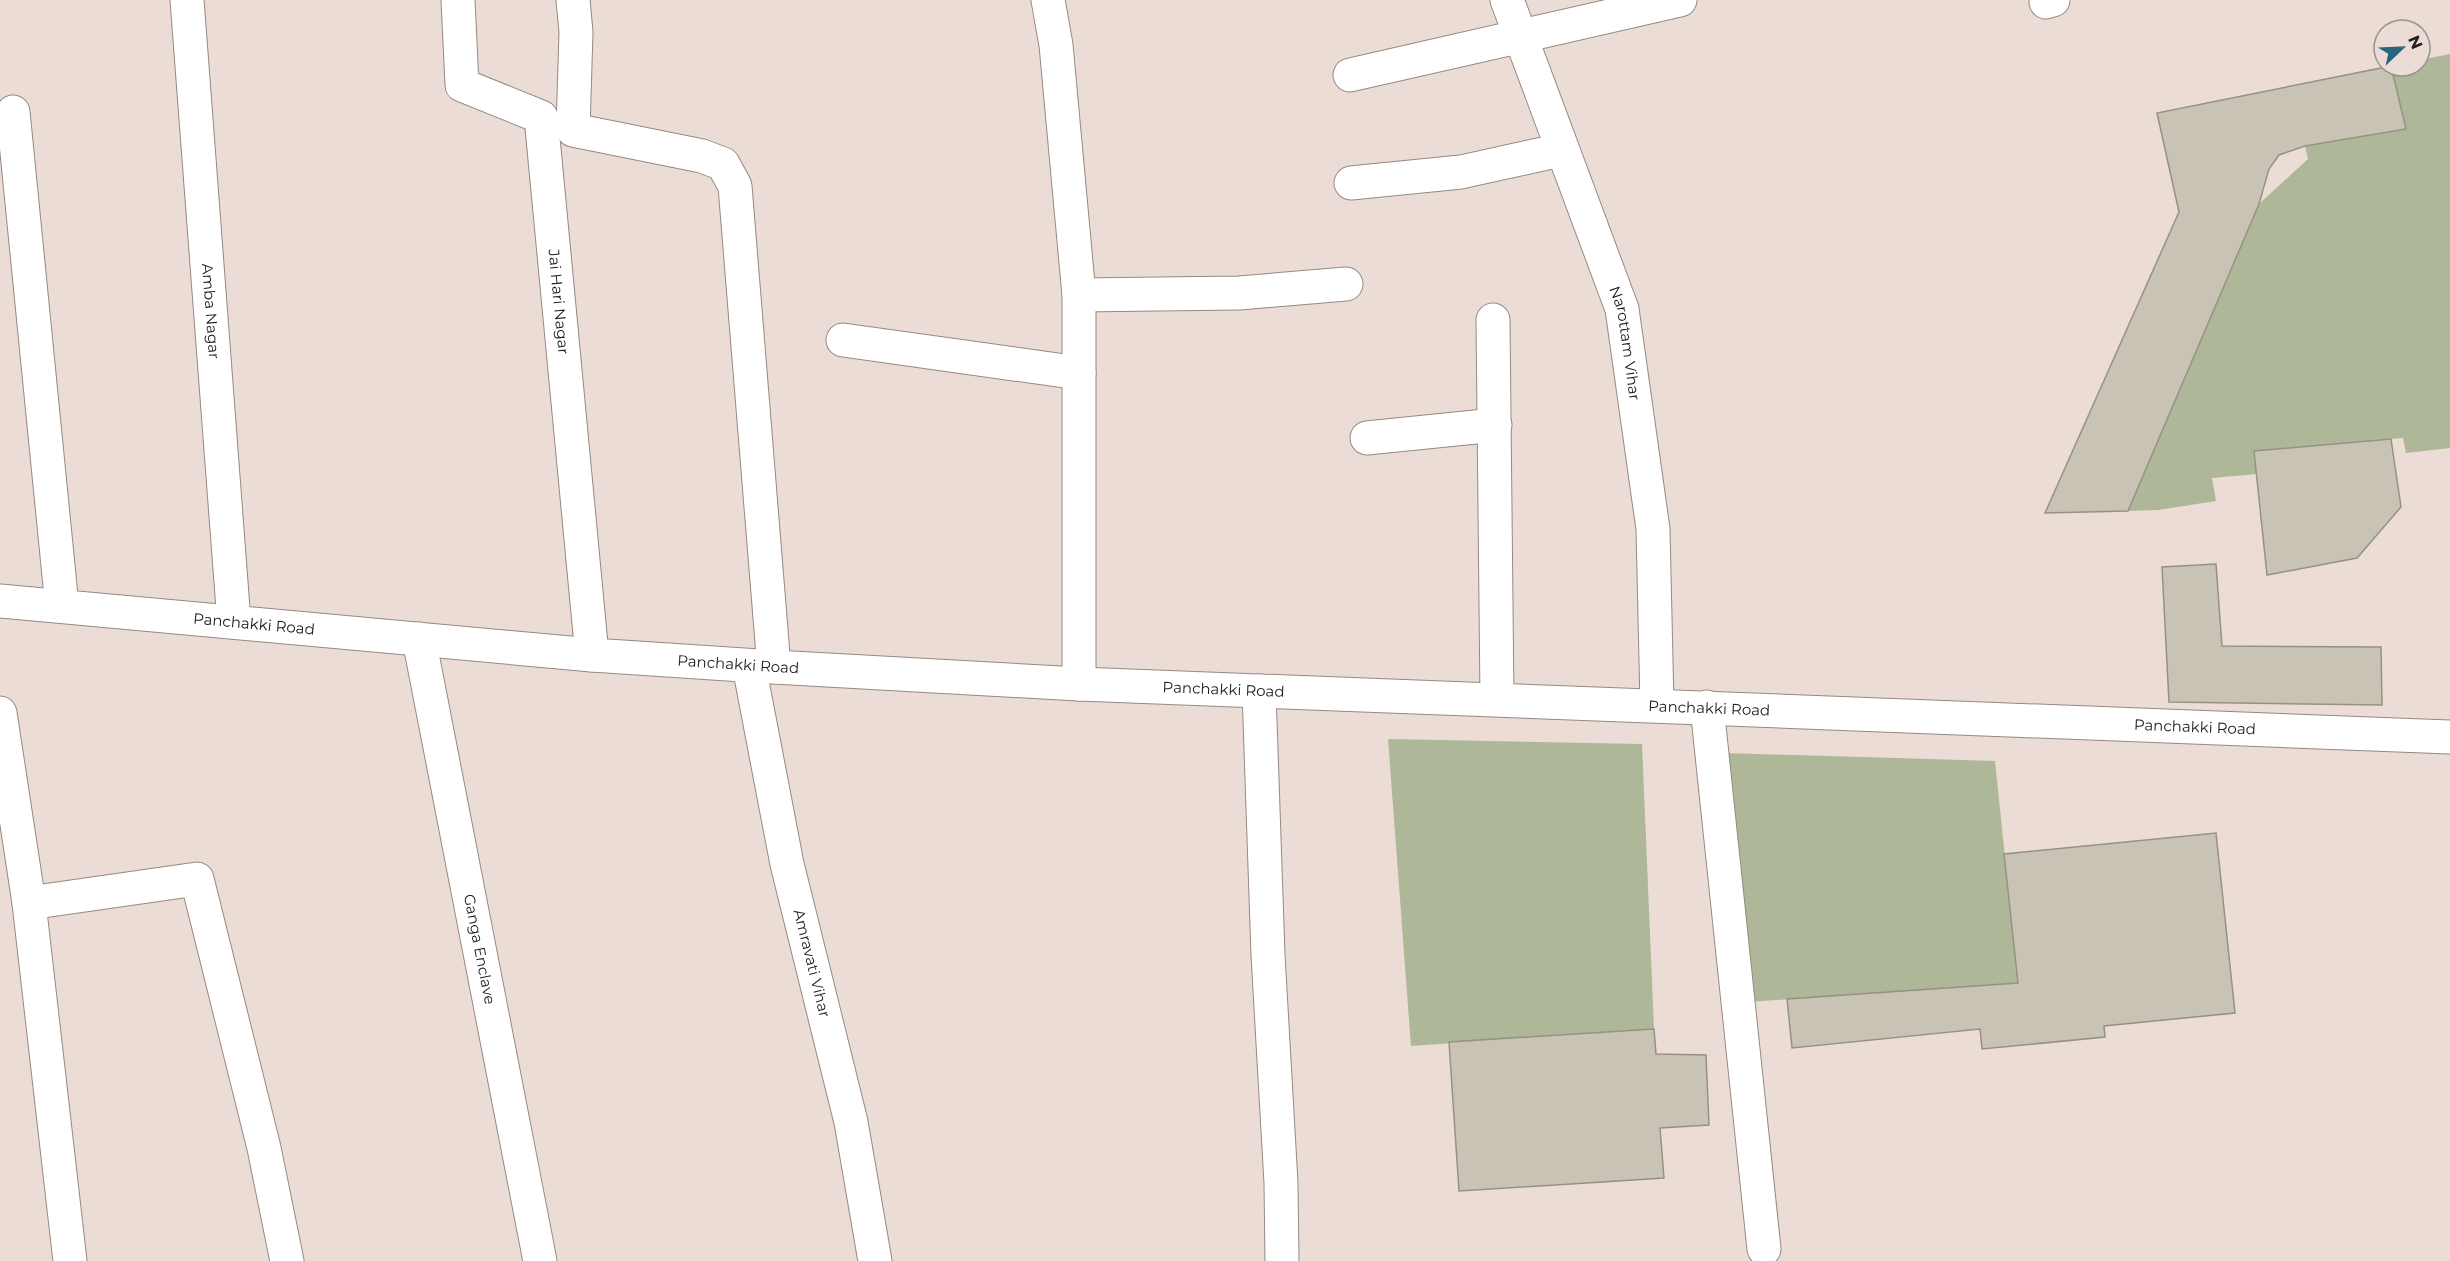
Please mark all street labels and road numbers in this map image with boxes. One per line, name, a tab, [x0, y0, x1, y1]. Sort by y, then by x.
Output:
street label: Jai Hari Nagar	[544, 247, 573, 355]
street label: Amba Nagar	[198, 263, 224, 360]
street label: Narottam Vihar	[1605, 283, 1645, 402]
street label: Panchakki Road	[192, 609, 316, 639]
street label: Panchakki Road	[677, 651, 800, 677]
street label: Panchakki Road	[1162, 677, 1285, 701]
street label: Panchakki Road	[1648, 696, 1771, 720]
street label: Panchakki Road	[2133, 715, 2256, 738]
street label: Ganga Enclave	[460, 892, 500, 1006]
street label: Amravati Vihar	[790, 907, 835, 1019]

